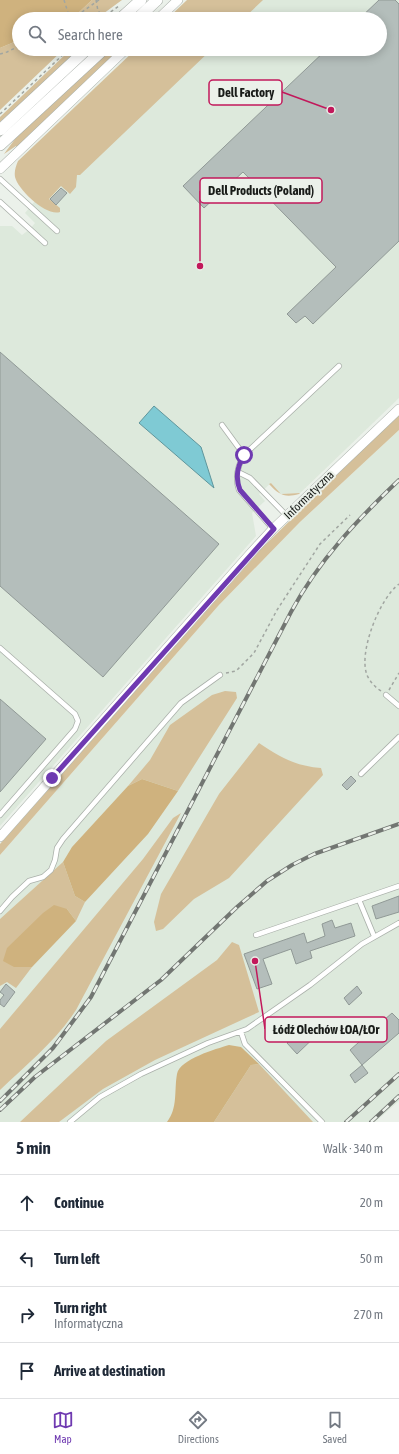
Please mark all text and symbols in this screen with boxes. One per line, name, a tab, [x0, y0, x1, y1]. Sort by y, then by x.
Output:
search box	[12, 12, 387, 56]
icon: search	[26, 23, 48, 45]
text: Search here	[58, 26, 123, 43]
callout: Dell Factory	[209, 80, 282, 105]
text: Dell Factory	[218, 85, 275, 100]
callout: Dell Products (Poland)	[200, 178, 322, 203]
text: Dell Products (Poland)	[208, 183, 314, 198]
route start	[235, 446, 253, 464]
street label: Informatyczna	[281, 468, 337, 522]
route end	[43, 769, 61, 787]
callout: Łódź Olechów ŁOA/ŁOr	[265, 1017, 387, 1042]
text: Łódź Olechów ŁOA/ŁOr	[273, 1022, 380, 1037]
text: 5 min	[16, 1138, 51, 1158]
text: Walk · 340 m	[323, 1141, 383, 1156]
icon: ahead	[16, 1192, 38, 1214]
text: Continue	[54, 1194, 104, 1211]
text: 20 m	[360, 1195, 383, 1210]
icon: left	[16, 1248, 38, 1270]
text: Turn left	[54, 1250, 100, 1267]
text: 50 m	[360, 1251, 383, 1266]
text: Turn right	[54, 1299, 107, 1316]
icon: right	[16, 1304, 38, 1326]
text: 270 m	[354, 1307, 383, 1322]
text: Informatyczna	[54, 1316, 123, 1331]
icon: arrive	[16, 1360, 38, 1382]
text: Arrive at destination	[54, 1362, 165, 1379]
tab: Map	[52, 1409, 74, 1445]
tab: Directions	[178, 1409, 219, 1445]
tab: Saved	[323, 1409, 347, 1445]

